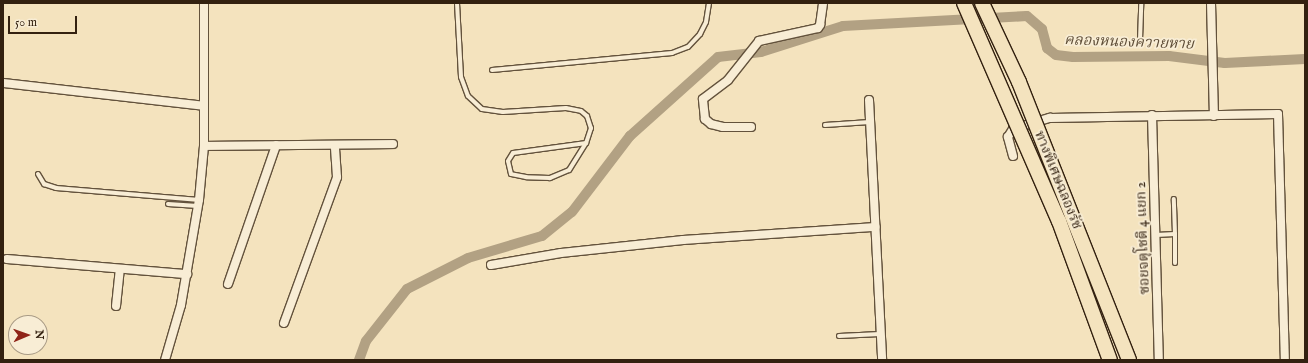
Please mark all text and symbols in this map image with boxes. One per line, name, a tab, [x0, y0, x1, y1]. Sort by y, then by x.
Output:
scale bar	[10, 8, 79, 34]
text: 50 m	[15, 15, 37, 30]
water label: คลองหนองควายหาย	[1064, 31, 1194, 53]
street label: ทางพิเศษฉลองรัช	[1031, 128, 1085, 232]
street label: ซอยจตุโชติ 4 แยก 2	[1133, 181, 1153, 295]
north arrow	[8, 315, 48, 355]
text: N	[32, 330, 46, 340]

